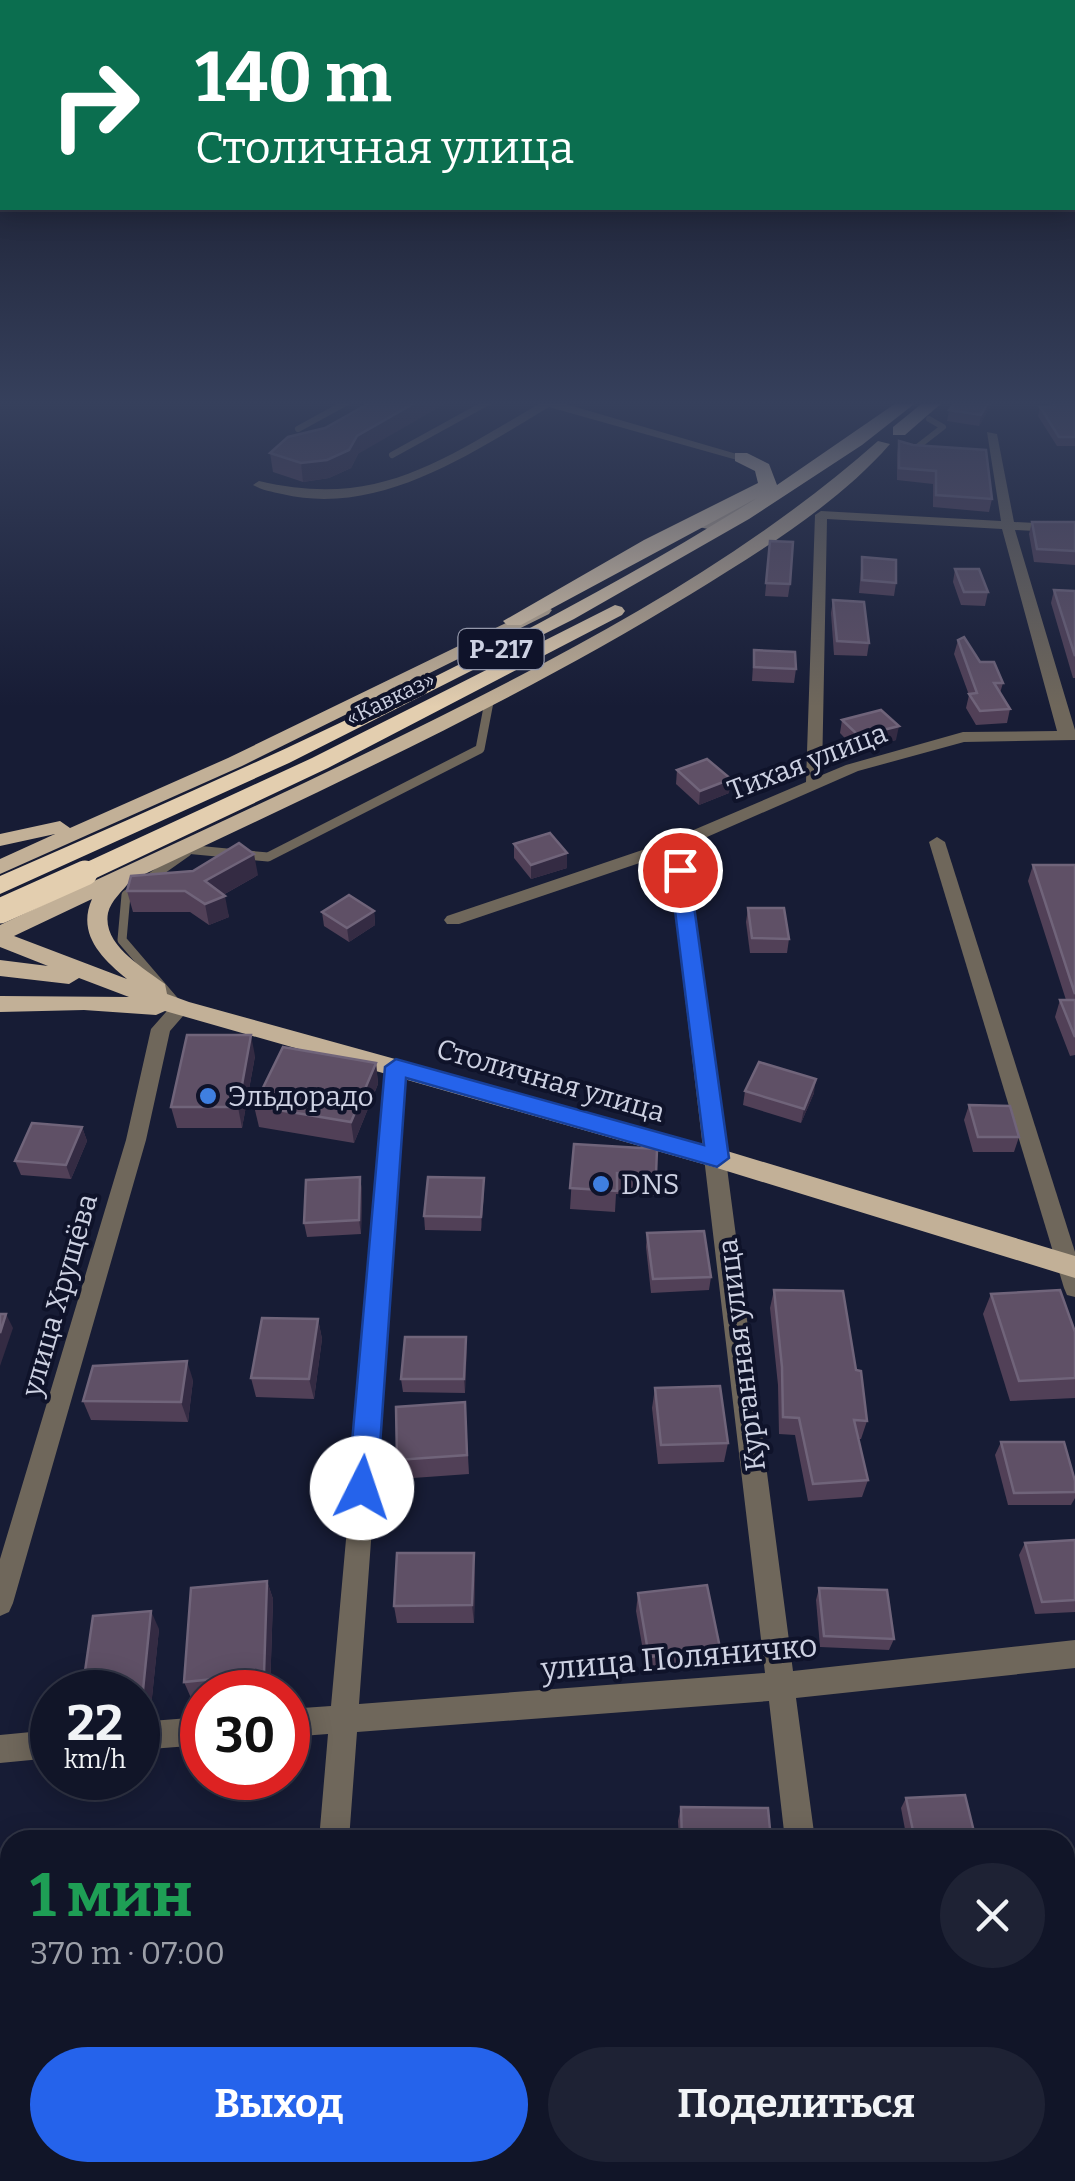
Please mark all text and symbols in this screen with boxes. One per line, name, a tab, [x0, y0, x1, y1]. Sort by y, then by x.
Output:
text: 140 m	[195, 36, 392, 120]
icon: right	[30, 40, 160, 170]
text: Столичная улица	[195, 121, 574, 175]
road number: Р-217	[458, 629, 544, 669]
street label: «Кавказ»	[341, 665, 439, 732]
street label: Тихая улица	[723, 716, 891, 807]
pin	[638, 828, 723, 913]
icon: arrive	[653, 843, 708, 898]
street label: Столичная улица	[433, 1032, 669, 1129]
place label: Эльдорадо	[228, 1080, 374, 1113]
marker: Эльдорадо	[197, 1085, 219, 1107]
place label: DNS	[621, 1168, 680, 1201]
marker: DNS	[590, 1173, 612, 1195]
street label: улица Хрущёва	[15, 1190, 104, 1401]
street label: Курганная улица	[711, 1237, 772, 1473]
position arrow	[310, 1436, 414, 1540]
street label: улица Поляничко	[538, 1626, 819, 1688]
speed limit sign: 30	[180, 1670, 310, 1800]
text: 22	[67, 1693, 123, 1753]
text: km/h	[64, 1745, 126, 1775]
text: 1 мин	[30, 1860, 192, 1932]
button: close	[940, 1863, 1045, 1968]
text: 370 m · 07:00	[30, 1934, 225, 1972]
button: Выход	[30, 2047, 528, 2162]
button: Поделиться	[548, 2047, 1045, 2162]

